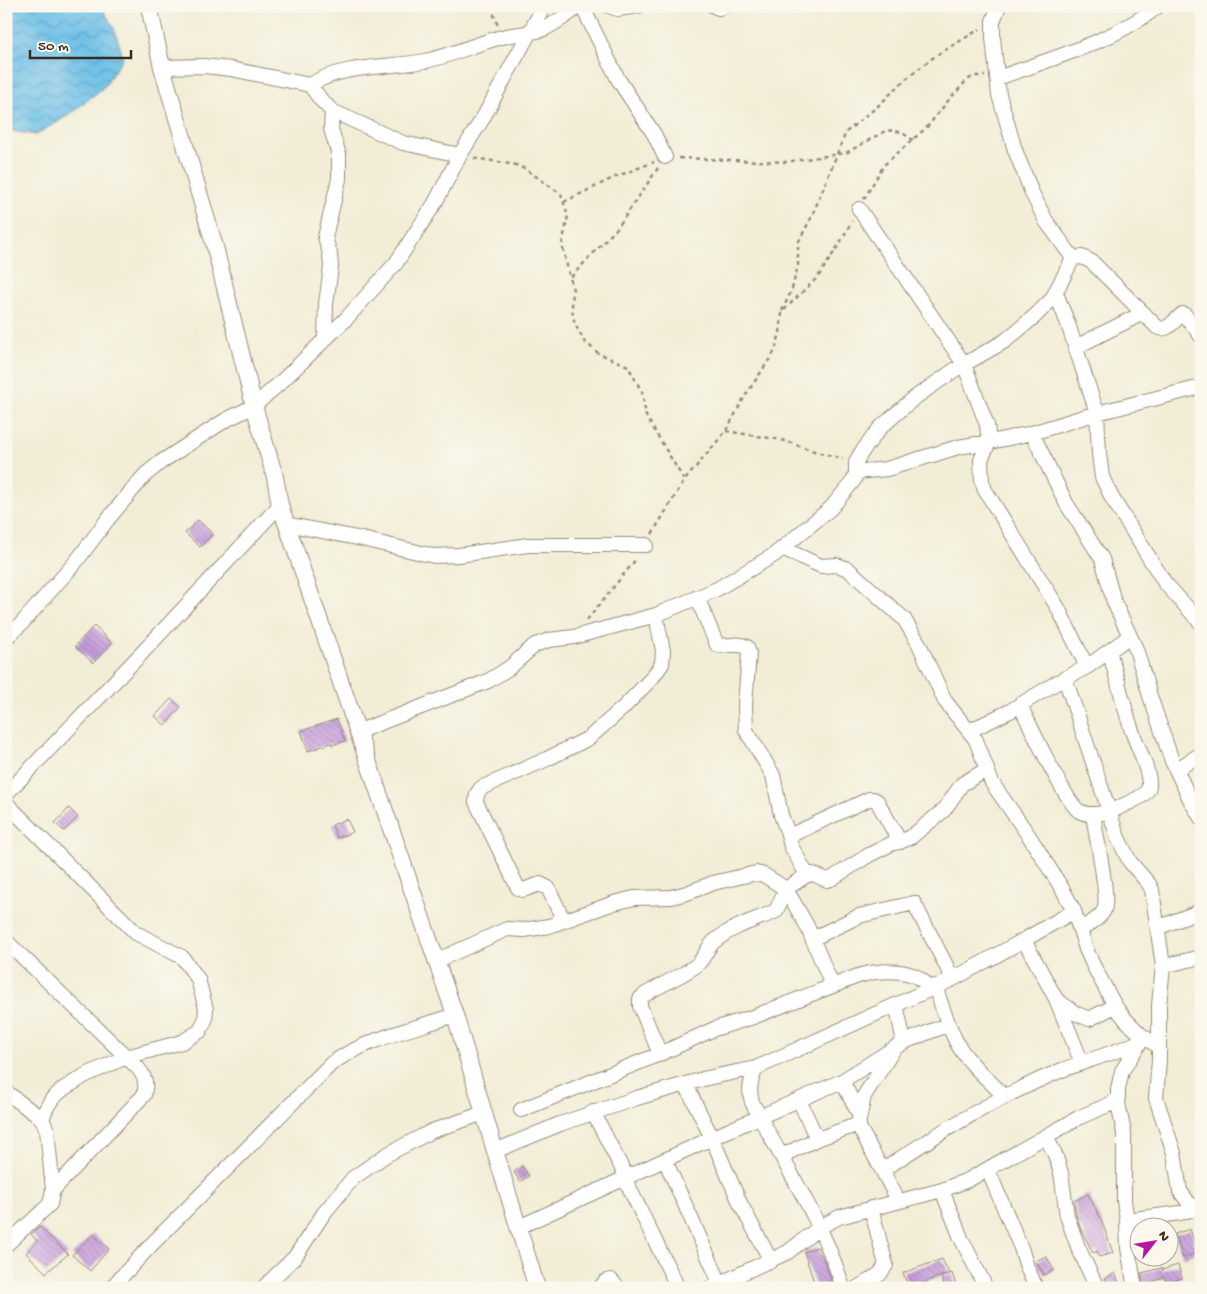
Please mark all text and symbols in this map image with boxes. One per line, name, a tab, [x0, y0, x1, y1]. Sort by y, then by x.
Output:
scale bar	[30, 28, 131, 60]
text: 50 m	[38, 38, 69, 56]
north arrow	[1130, 1216, 1180, 1266]
text: N	[1153, 1228, 1173, 1245]

